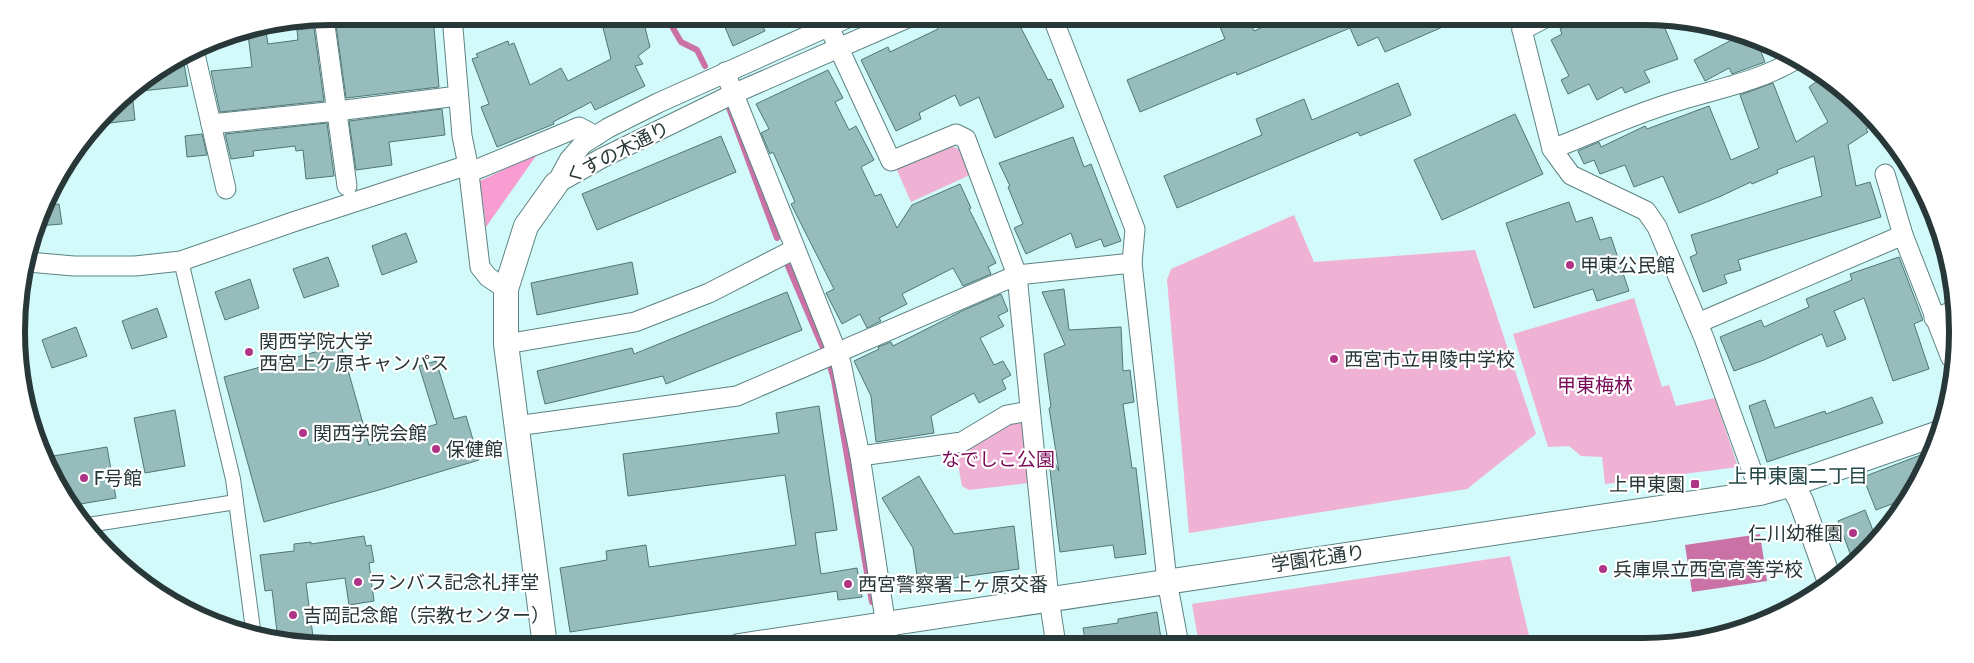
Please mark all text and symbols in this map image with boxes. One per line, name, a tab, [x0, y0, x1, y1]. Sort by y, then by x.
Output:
street label: くすの木通り	[561, 116, 673, 189]
place label: 甲東公民館	[1580, 254, 1675, 277]
marker: 甲東公民館	[1564, 259, 1576, 271]
place label: 関西学院大学 西宮上ケ原キャンパス	[259, 330, 449, 375]
marker: 関西学院大学 西宮上ケ原キャンパス	[243, 346, 255, 358]
place label: 西宮市立甲陵中学校	[1344, 348, 1515, 371]
marker: 西宮市立甲陵中学校	[1328, 353, 1340, 365]
park label: 甲東梅林	[1557, 374, 1633, 397]
place label: 関西学院会館	[313, 422, 427, 445]
marker: 関西学院会館	[297, 427, 309, 439]
place label: 保健館	[446, 438, 503, 461]
marker: 保健館	[430, 443, 442, 455]
park label: なでしこ公園	[941, 448, 1055, 471]
district label: 上甲東園二丁目	[1728, 464, 1868, 488]
place label: F号館	[94, 467, 142, 490]
marker: F号館	[78, 472, 90, 484]
place label: 上甲東園	[1609, 473, 1685, 496]
marker: 上甲東園	[1689, 478, 1701, 490]
place label: 仁川幼稚園	[1748, 522, 1843, 545]
marker: 仁川幼稚園	[1847, 527, 1859, 539]
street label: 学園花通り	[1269, 540, 1367, 576]
place label: 兵庫県立西宮高等学校	[1613, 558, 1803, 581]
marker: 兵庫県立西宮高等学校	[1597, 563, 1609, 575]
place label: ランバス記念礼拝堂	[368, 571, 539, 594]
place label: 西宮警察署上ヶ原交番	[858, 573, 1048, 596]
marker: ランバス記念礼拝堂	[352, 576, 364, 588]
marker: 西宮警察署上ヶ原交番	[842, 578, 854, 590]
place label: 吉岡記念館（宗教センター）	[303, 604, 550, 627]
marker: 吉岡記念館（宗教センター）	[287, 609, 299, 621]

